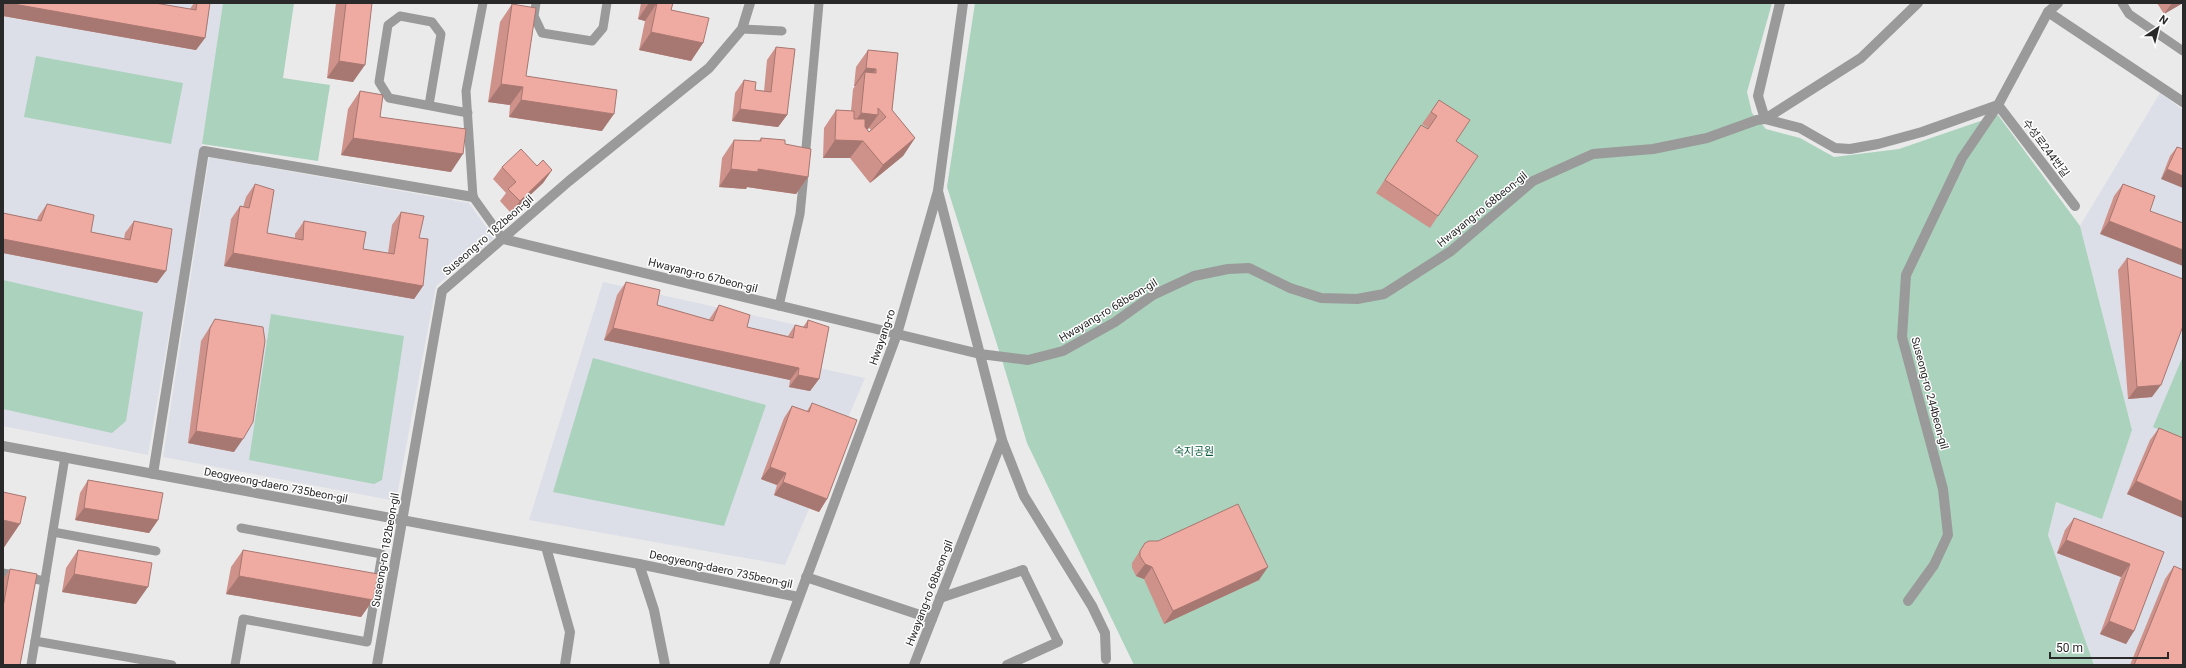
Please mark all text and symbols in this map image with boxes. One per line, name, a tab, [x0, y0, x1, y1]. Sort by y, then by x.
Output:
north arrow	[2138, 8, 2178, 48]
text: N	[2157, 13, 2171, 28]
street label: 수성로244번길	[2020, 117, 2072, 180]
street label: Hwayang-ro 68beon-gil	[1435, 169, 1530, 250]
street label: Suseong-ro 182beon-gil	[440, 192, 536, 278]
street label: Hwayang-ro 67beon-gil	[647, 256, 759, 295]
street label: Hwayang-ro 68beon-gil	[1057, 276, 1160, 345]
street label: Hwayang-ro	[867, 307, 898, 367]
street label: Suseong-ro 244beon-gil	[1908, 336, 1951, 451]
park label: 숙지공원	[1174, 445, 1214, 458]
street label: Deogyeong-daero 735beon-gil	[203, 465, 349, 506]
street label: Suseong-ro 182beon-gil	[369, 492, 402, 608]
street label: Hwayang-ro 68beon-gil	[903, 538, 956, 648]
street label: Deogyeong-daero 735beon-gil	[648, 548, 794, 591]
scale bar	[2050, 634, 2168, 660]
text: 50 m	[2056, 641, 2083, 655]

